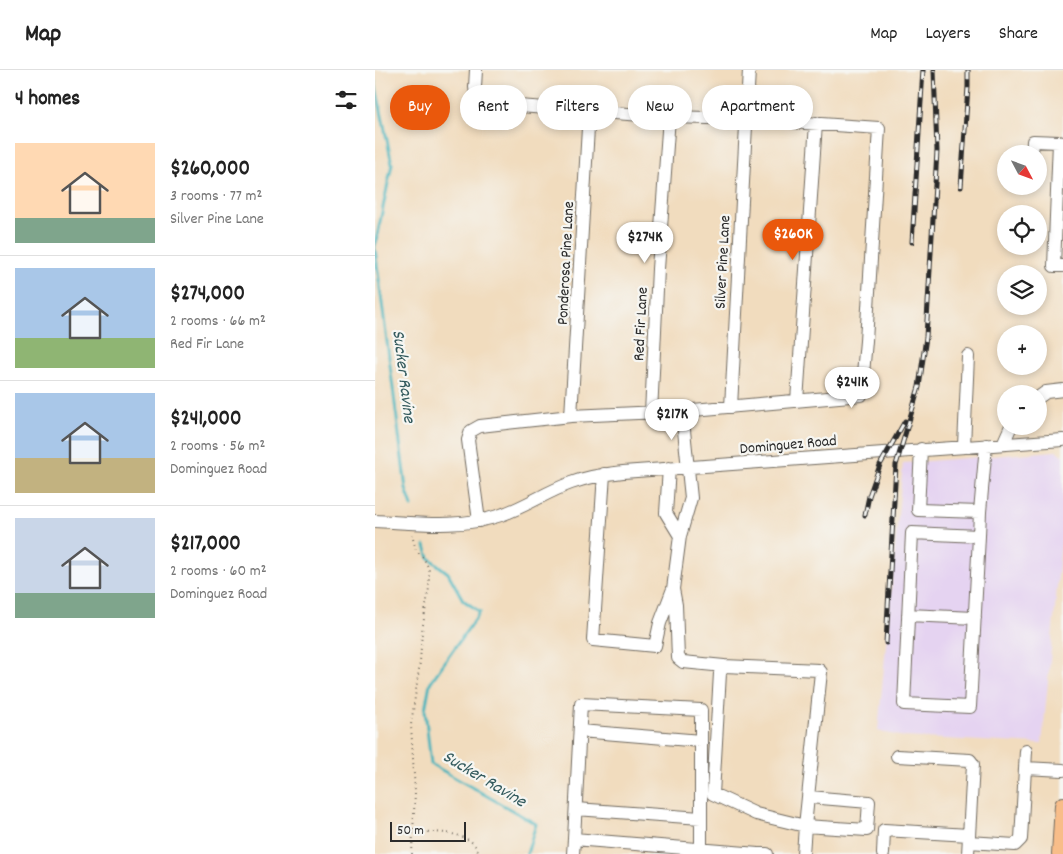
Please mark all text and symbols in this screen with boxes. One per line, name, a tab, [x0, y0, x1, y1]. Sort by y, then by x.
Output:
text: Map	[25, 18, 61, 52]
text: Map	[870, 22, 897, 47]
text: Layers	[925, 22, 971, 47]
text: Share	[999, 22, 1038, 47]
text: 4 homes	[15, 85, 80, 115]
chip: Buy	[390, 85, 450, 130]
chip: Rent	[460, 85, 527, 130]
chip: Filters	[537, 85, 618, 130]
chip: New	[628, 85, 692, 130]
chip: Apartment	[702, 85, 813, 130]
icon: filters	[332, 86, 360, 114]
north arrow	[997, 145, 1047, 195]
map controls	[997, 145, 1047, 435]
text: $260,000	[170, 155, 250, 185]
icon: home	[55, 163, 115, 223]
text: 3 rooms · 77 m²	[170, 185, 262, 208]
street label: Ponderosa Pine Lane	[552, 201, 581, 326]
button: locate	[997, 205, 1047, 255]
text: Silver Pine Lane	[170, 208, 264, 231]
street label: Silver Pine Lane	[710, 215, 737, 310]
pin: $260K	[758, 218, 828, 261]
pin: $274K	[610, 222, 680, 264]
text: $260K	[773, 223, 813, 246]
text: $274K	[627, 226, 663, 249]
button: layers	[997, 265, 1047, 315]
text: $274,000	[170, 280, 245, 310]
street label: Red Fir Lane	[628, 287, 655, 362]
icon: home	[55, 288, 115, 348]
text: 2 rooms · 66 m²	[170, 310, 266, 333]
button: +	[997, 325, 1047, 375]
water label: Sucker Ravine	[384, 328, 421, 425]
text: Red Fir Lane	[170, 333, 244, 356]
pin: $241K	[817, 366, 887, 409]
text: $241K	[836, 371, 868, 394]
button: −	[997, 385, 1047, 435]
pin: $217K	[637, 398, 707, 441]
text: $217K	[656, 403, 688, 426]
text: $241,000	[170, 405, 241, 435]
icon: home	[55, 413, 115, 473]
street label: Dominguez Road	[739, 430, 838, 461]
text: 2 rooms · 56 m²	[170, 435, 265, 458]
text: Dominguez Road	[170, 458, 267, 481]
text: $217,000	[170, 530, 241, 560]
icon: home	[55, 538, 115, 598]
text: 2 rooms · 60 m²	[170, 560, 267, 583]
text: Dominguez Road	[170, 583, 267, 606]
water label: Sucker Ravine	[437, 745, 531, 815]
scale bar	[390, 819, 466, 842]
text: 50 m	[397, 821, 424, 841]

